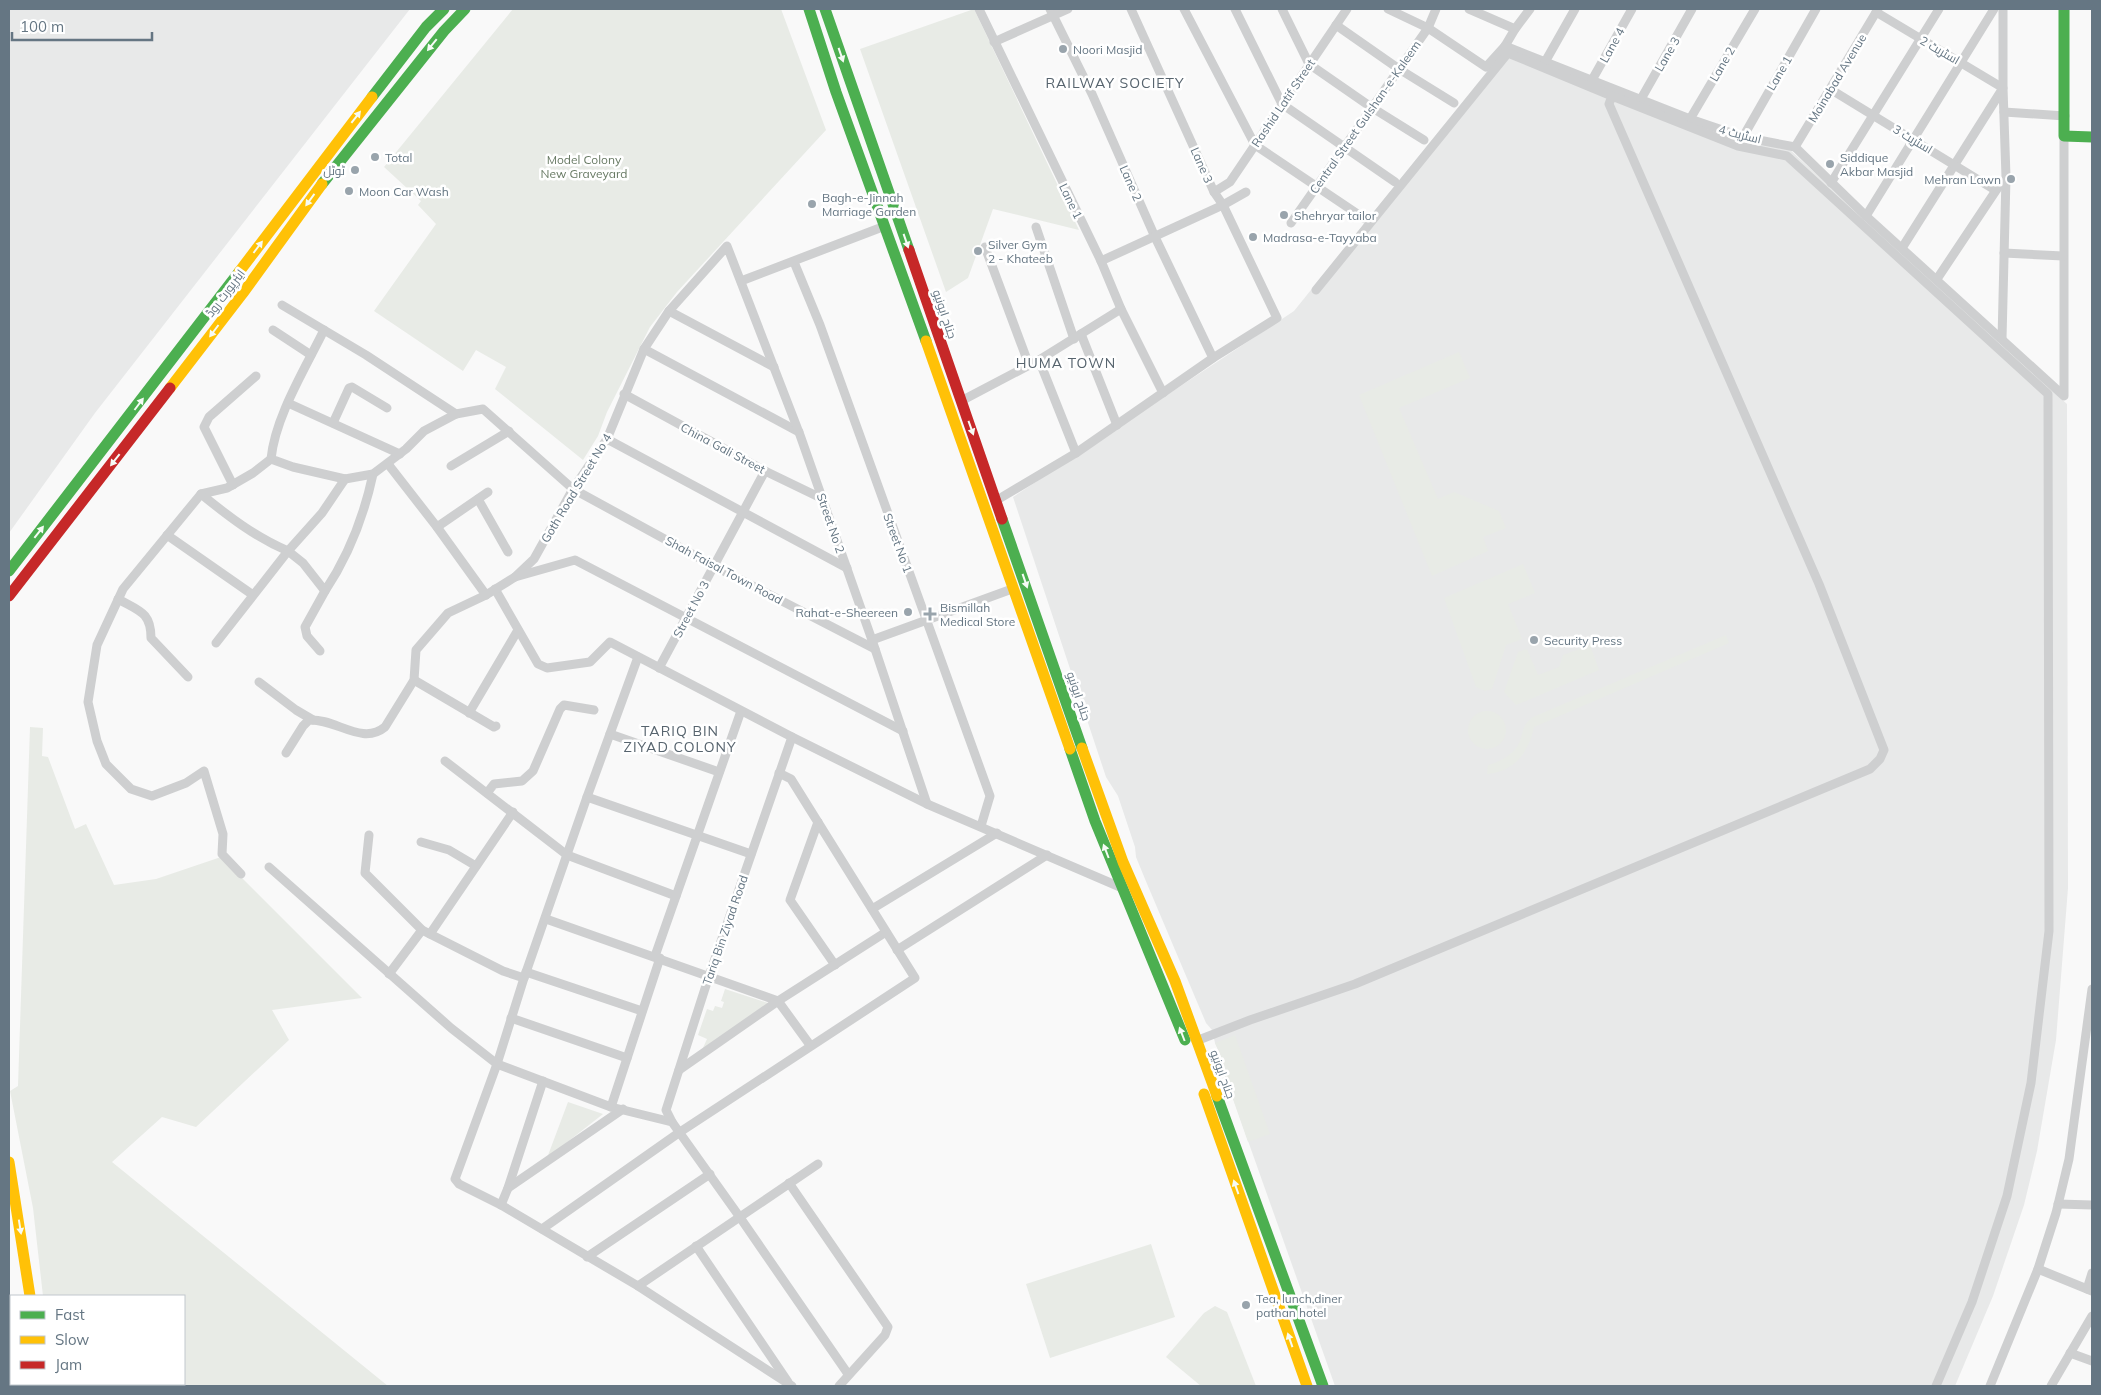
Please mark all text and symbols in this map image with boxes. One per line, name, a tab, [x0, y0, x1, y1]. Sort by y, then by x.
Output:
scale bar	[12, 10, 152, 42]
text: 100 m	[20, 17, 64, 36]
street label: Lane 4	[1596, 25, 1628, 65]
street label: Moinabad Avenue	[1805, 31, 1869, 125]
street label: اسٹریٹ 2	[1917, 33, 1963, 67]
street label: Lane 3	[1651, 34, 1683, 74]
one-way arrow	[427, 38, 438, 51]
street label: Central Street Gulshan-e-Kaleem	[1306, 38, 1424, 196]
place label: Noori Masjid	[1073, 42, 1142, 57]
marker: Noori Masjid	[1057, 43, 1069, 55]
street label: Lane 2	[1706, 44, 1738, 84]
one-way arrow	[837, 48, 845, 63]
street label: Lane 1	[1763, 53, 1795, 93]
street label: Rashid Latif Street	[1248, 56, 1318, 150]
district label: RAILWAY SOCIETY	[1046, 74, 1184, 92]
one-way arrow	[351, 111, 362, 124]
street label: اسٹریٹ 4	[1717, 121, 1763, 147]
street label: اسٹریٹ 3	[1890, 121, 1936, 157]
street label: Lane 3	[1187, 145, 1217, 185]
place label: Total	[385, 150, 412, 165]
place label: Siddique Akbar Masjid	[1840, 150, 1913, 179]
marker: Total	[369, 151, 381, 163]
park label: Model Colony New Graveyard	[541, 152, 627, 181]
marker: Siddique Akbar Masjid	[1824, 158, 1836, 170]
place label: ٹوٹل	[323, 163, 346, 178]
street label: Lane 2	[1116, 163, 1146, 203]
marker: ٹوٹل	[349, 164, 361, 176]
place label: Mehran Lawn	[1924, 172, 2001, 187]
marker: Mehran Lawn	[2005, 173, 2017, 185]
street label: Lane 1	[1056, 181, 1086, 221]
place label: Moon Car Wash	[359, 184, 449, 199]
marker: Moon Car Wash	[343, 185, 355, 197]
place label: Bagh-e-Jinnah Marriage Garden	[822, 190, 916, 219]
one-way arrow	[305, 193, 315, 207]
marker: Bagh-e-Jinnah Marriage Garden	[806, 198, 818, 210]
place label: Shehryar tailor	[1294, 208, 1377, 223]
marker: Shehryar tailor	[1278, 209, 1290, 221]
place label: Madrasa-e-Tayyaba	[1263, 230, 1377, 245]
marker: Madrasa-e-Tayyaba	[1247, 231, 1259, 243]
one-way arrow	[903, 234, 910, 249]
place label: Silver Gym 2 - Khateeb	[988, 237, 1053, 266]
one-way arrow	[253, 240, 263, 254]
marker: Silver Gym 2 - Khateeb	[972, 245, 984, 257]
street label: ایئرپورٹ روڈ	[202, 266, 249, 321]
street label: جناح ایونیو	[929, 288, 960, 341]
one-way arrow	[209, 324, 219, 338]
district label: HUMA TOWN	[1016, 354, 1116, 372]
one-way arrow	[134, 398, 145, 411]
street label: China Gali Street	[678, 419, 768, 477]
one-way arrow	[967, 421, 975, 436]
street label: Goth Road Street No 4	[537, 431, 615, 545]
one-way arrow	[110, 453, 121, 466]
street label: Street No 2	[814, 491, 848, 555]
street label: Street No 1	[880, 511, 916, 575]
one-way arrow	[34, 525, 44, 539]
street label: Shah Faisal Town Road	[663, 533, 785, 607]
one-way arrow	[1021, 574, 1029, 589]
street label: Street No 3	[670, 578, 712, 640]
place label: Bismillah Medical Store	[940, 600, 1015, 629]
place label: Rahat-e-Sheereen	[795, 605, 898, 620]
marker: Rahat-e-Sheereen	[902, 606, 914, 618]
marker: Bismillah Medical Store	[924, 608, 936, 620]
place label: Security Press	[1544, 633, 1622, 648]
marker: Security Press	[1528, 634, 1540, 646]
street label: جناح ایونیو	[1063, 670, 1094, 723]
district label: TARIQ BIN ZIYAD COLONY	[624, 722, 736, 756]
one-way arrow	[1102, 844, 1110, 859]
street label: Tariq Bin Ziyad Road	[699, 873, 751, 987]
one-way arrow	[1178, 1026, 1186, 1041]
street label: جناح ایونیو	[1206, 1048, 1239, 1101]
one-way arrow	[1232, 1179, 1240, 1194]
one-way arrow	[17, 1219, 25, 1235]
place label: Tea, lunch,diner pathan hotel	[1256, 1291, 1343, 1320]
legend	[10, 1295, 185, 1385]
marker: Tea, lunch,diner pathan hotel	[1240, 1299, 1252, 1311]
text: Fast	[55, 1305, 85, 1324]
text: Slow	[55, 1330, 89, 1349]
one-way arrow	[1286, 1333, 1293, 1348]
text: Jam	[55, 1355, 82, 1374]

